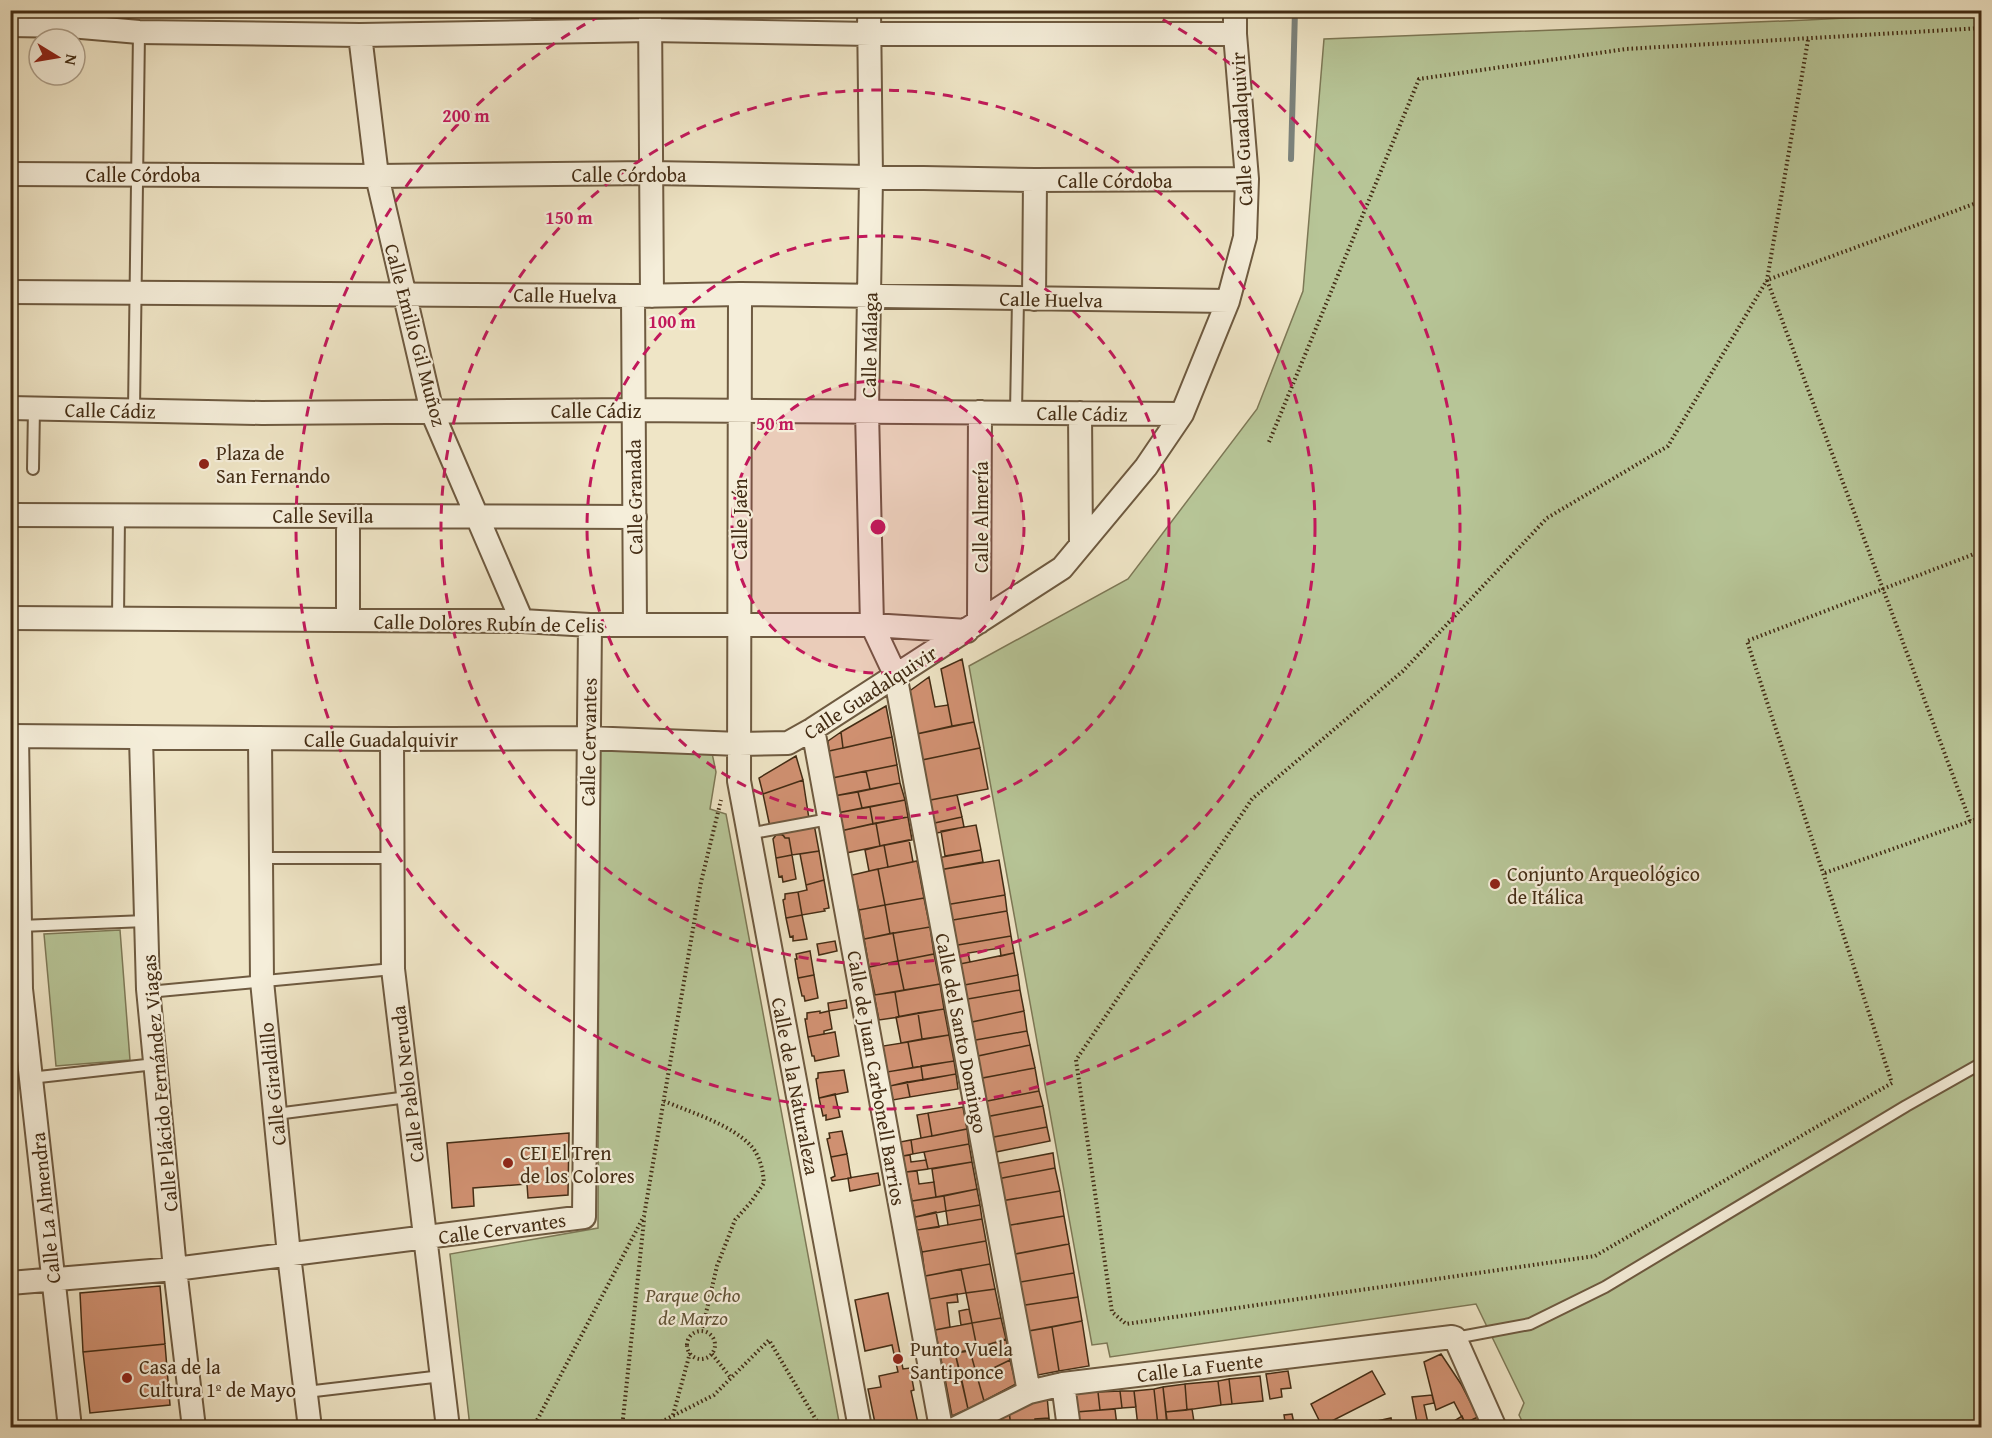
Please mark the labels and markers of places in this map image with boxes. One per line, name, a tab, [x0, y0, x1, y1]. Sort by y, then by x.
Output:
place label: Plaza de San Fernando	[216, 438, 330, 490]
marker: Plaza de San Fernando	[197, 457, 211, 471]
centre of rings	[868, 517, 888, 537]
place label: Conjunto Arqueológico de Itálica	[1507, 859, 1700, 911]
marker: Conjunto Arqueológico de Itálica	[1488, 877, 1502, 891]
place label: CEI El Tren de los Colores	[520, 1138, 635, 1190]
marker: CEI El Tren de los Colores	[501, 1156, 515, 1170]
place label: Punto Vuela Santiponce	[910, 1334, 1013, 1386]
place label: Casa de la Cultura 1º de Mayo	[139, 1352, 296, 1404]
marker: Punto Vuela Santiponce	[891, 1352, 905, 1366]
marker: Casa de la Cultura 1º de Mayo	[120, 1371, 134, 1385]

